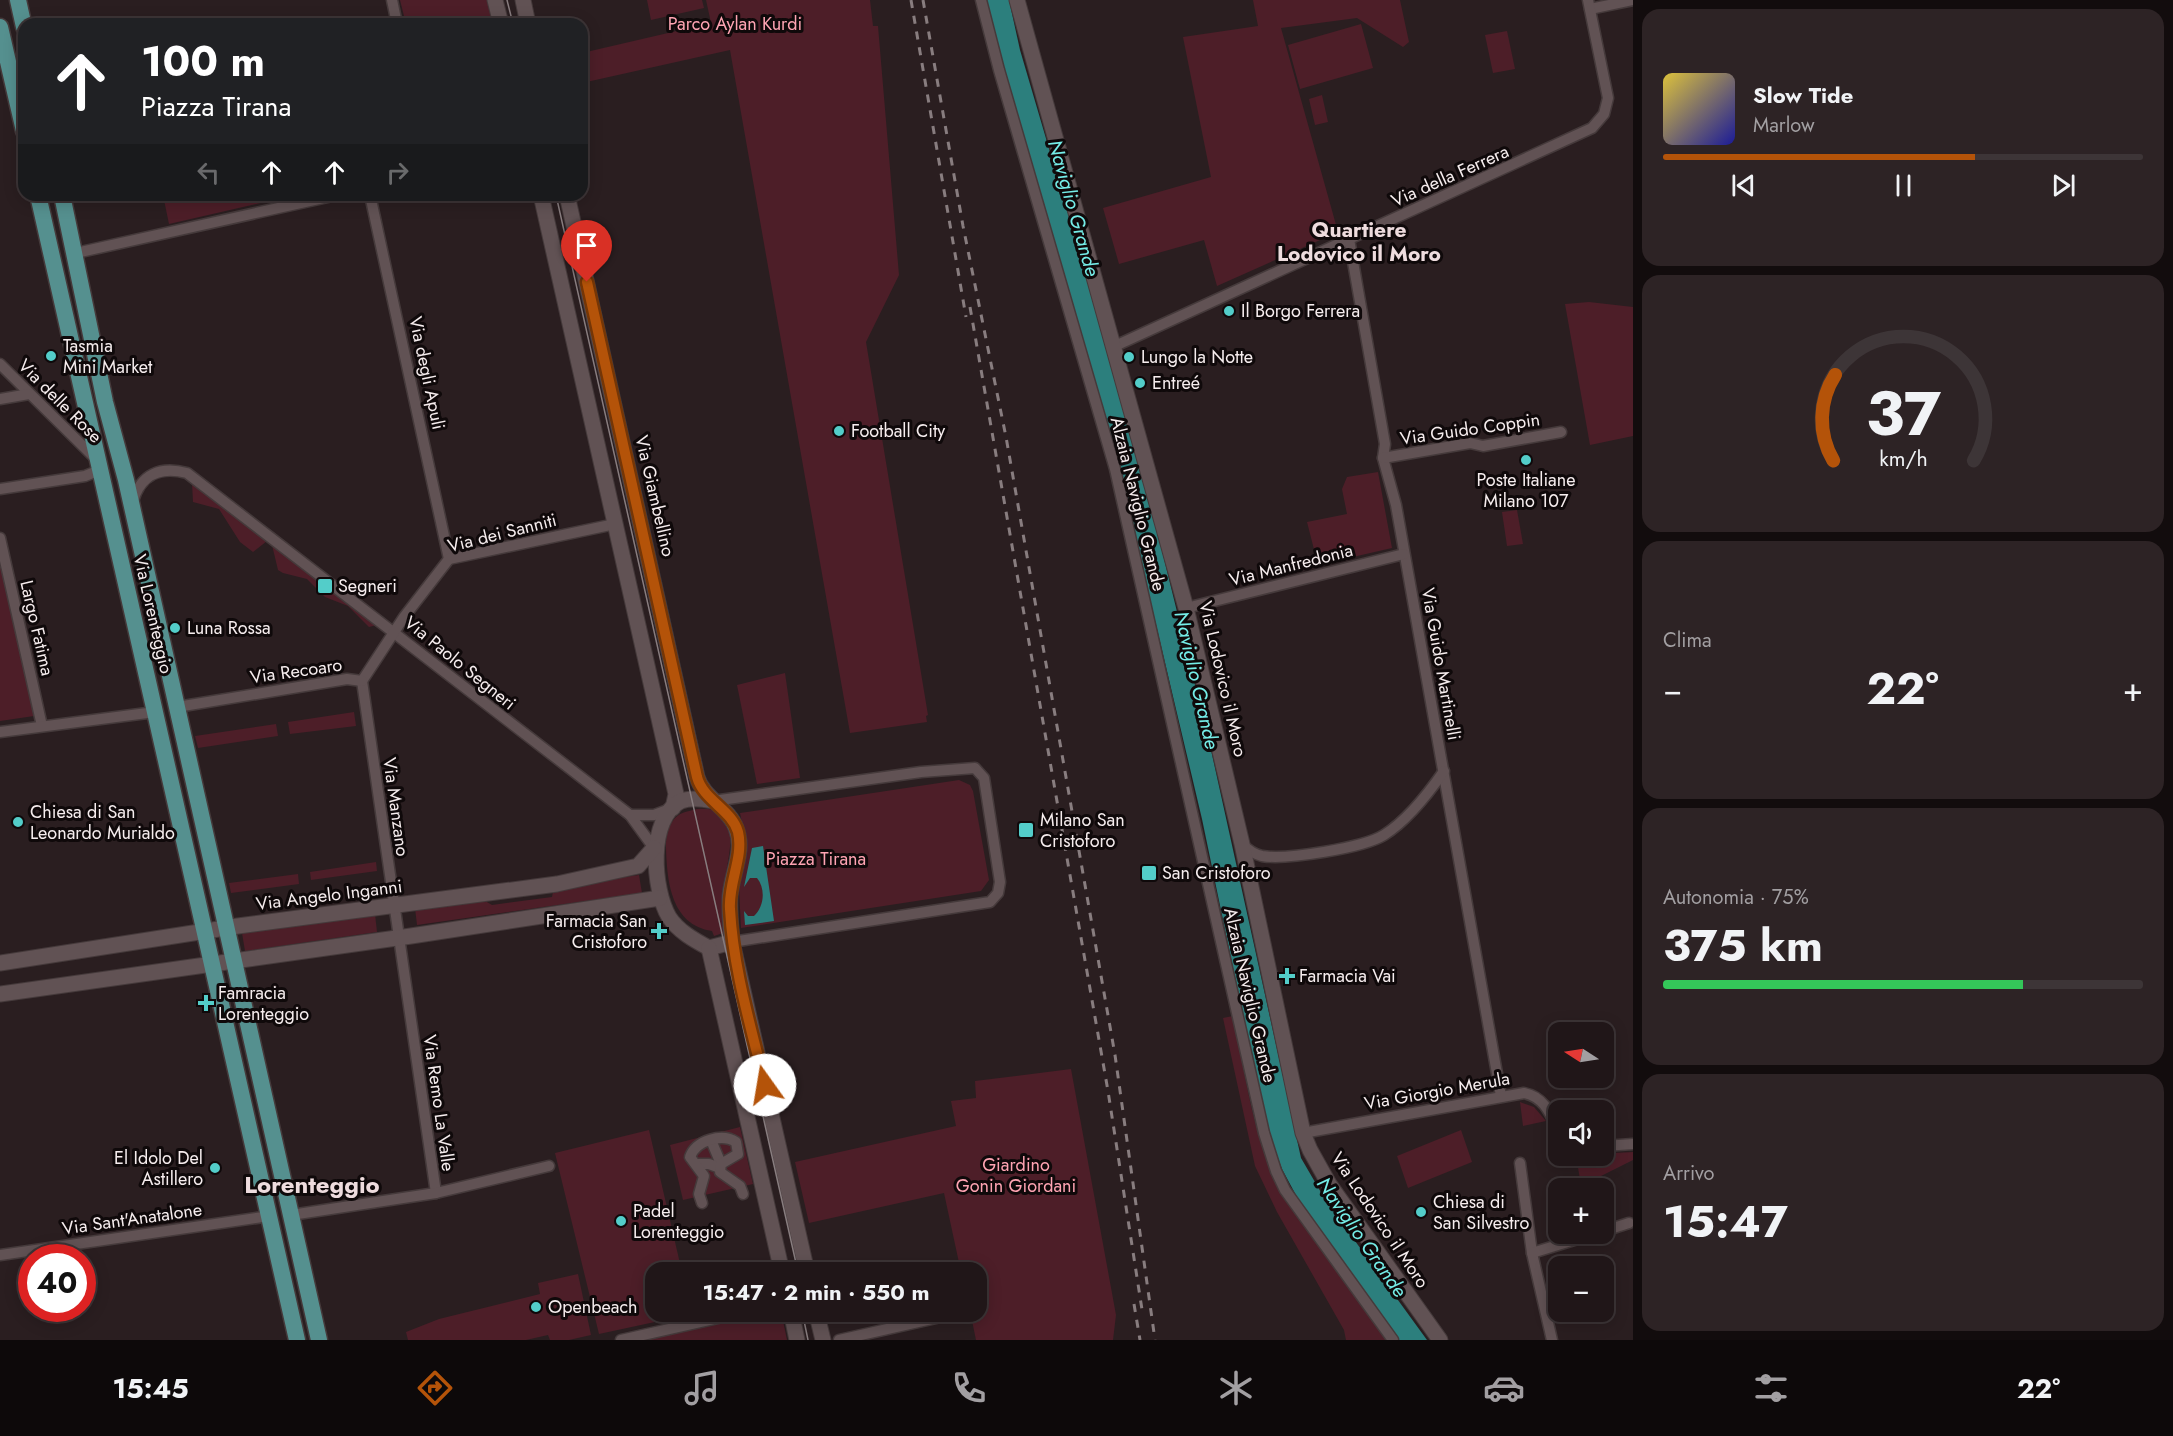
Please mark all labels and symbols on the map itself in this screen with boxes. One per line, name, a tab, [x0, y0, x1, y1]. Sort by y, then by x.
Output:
park label: Parco Aylan Kurdi	[668, 11, 802, 37]
water label: Naviglio Grande	[1040, 136, 1107, 280]
street label: Via della Ferrera	[1387, 138, 1513, 214]
district label: Quartiere Lodovico il Moro	[1277, 215, 1441, 269]
pin	[561, 220, 612, 282]
place label: Il Borgo Ferrera	[1241, 298, 1360, 324]
marker: Il Borgo Ferrera	[1222, 304, 1236, 318]
street label: Via degli Apuli	[402, 314, 452, 432]
place label: Tasmia Mini Market	[63, 333, 153, 380]
place label: Lungo la Notte	[1141, 344, 1253, 370]
marker: Tasmia Mini Market	[44, 349, 58, 363]
marker: Lungo la Notte	[1122, 350, 1136, 364]
street label: Via delle Rose	[12, 353, 108, 449]
place label: Entreé	[1152, 370, 1200, 396]
marker: Entreé	[1133, 376, 1147, 390]
street label: Via Guido Coppin	[1398, 406, 1542, 452]
street label: Alzaia Naviglio Grande	[1104, 414, 1172, 594]
place label: Football City	[851, 418, 945, 444]
marker: Football City	[832, 424, 846, 438]
street label: Via Giambellino	[628, 433, 682, 559]
marker: Poste Italiane Milano 107	[1519, 453, 1533, 467]
place label: Poste Italiane Milano 107	[1477, 467, 1575, 514]
street label: Via dei Sanniti	[445, 507, 559, 559]
street label: Via Manfredonia	[1226, 537, 1356, 593]
street label: Via Lorenteggio	[127, 552, 179, 676]
place label: Segneri	[338, 573, 397, 599]
marker: Segneri	[316, 577, 334, 595]
street label: Largo Fatima	[13, 578, 61, 678]
street label: Via Guido Martinelli	[1415, 586, 1467, 742]
street label: Via Lodovico il Moro	[1192, 599, 1254, 760]
water label: Naviglio Grande	[1167, 608, 1226, 752]
street label: Via Paolo Segneri	[399, 610, 521, 716]
place label: Luna Rossa	[187, 615, 271, 641]
marker: Luna Rossa	[168, 621, 182, 635]
street label: Via Recoaro	[248, 652, 344, 690]
street label: Via Manzano	[376, 756, 416, 858]
place label: Chiesa di San Leonardo Murialdo	[30, 799, 175, 846]
place label: Milano San Cristoforo	[1040, 807, 1125, 854]
marker: Chiesa di San Leonardo Murialdo	[11, 815, 25, 829]
marker: Milano San Cristoforo	[1017, 821, 1035, 839]
park label: Piazza Tirana	[766, 846, 866, 872]
place label: San Cristoforo	[1162, 860, 1271, 886]
marker: San Cristoforo	[1140, 864, 1158, 882]
street label: Via Angelo Inganni	[254, 873, 404, 917]
street label: Alzaia Naviglio Grande	[1217, 905, 1283, 1085]
place label: Farmacia San Cristoforo	[546, 908, 647, 955]
marker: Farmacia San Cristoforo	[652, 924, 666, 938]
place label: Farmacia Vai	[1299, 963, 1396, 989]
marker: Farmacia Vai	[1280, 969, 1294, 983]
place label: Famracia Lorenteggio	[218, 980, 309, 1027]
marker: Famracia Lorenteggio	[199, 996, 213, 1010]
north arrow	[1548, 1022, 1614, 1088]
street label: Via Remo La Valle	[417, 1033, 461, 1173]
position arrow	[733, 1053, 797, 1117]
street label: Via Giorgio Merula	[1362, 1065, 1512, 1117]
place label: El Idolo Del Astillero	[114, 1145, 203, 1192]
street label: Via Lodovico il Moro	[1325, 1147, 1435, 1293]
park label: Giardino Gonin Giordani	[956, 1152, 1076, 1199]
marker: El Idolo Del Astillero	[208, 1161, 222, 1175]
district label: Lorenteggio	[244, 1167, 380, 1202]
water label: Naviglio Grande	[1309, 1171, 1414, 1303]
place label: Chiesa di San Silvestro	[1433, 1189, 1529, 1236]
street label: Via Sant'Anatalone	[60, 1196, 204, 1242]
place label: Padel Lorenteggio	[633, 1198, 724, 1245]
marker: Chiesa di San Silvestro	[1414, 1205, 1428, 1219]
marker: Padel Lorenteggio	[614, 1214, 628, 1228]
speed limit sign: 40	[18, 1244, 96, 1322]
place label: Openbeach	[548, 1294, 637, 1320]
marker: Openbeach	[529, 1300, 543, 1314]

